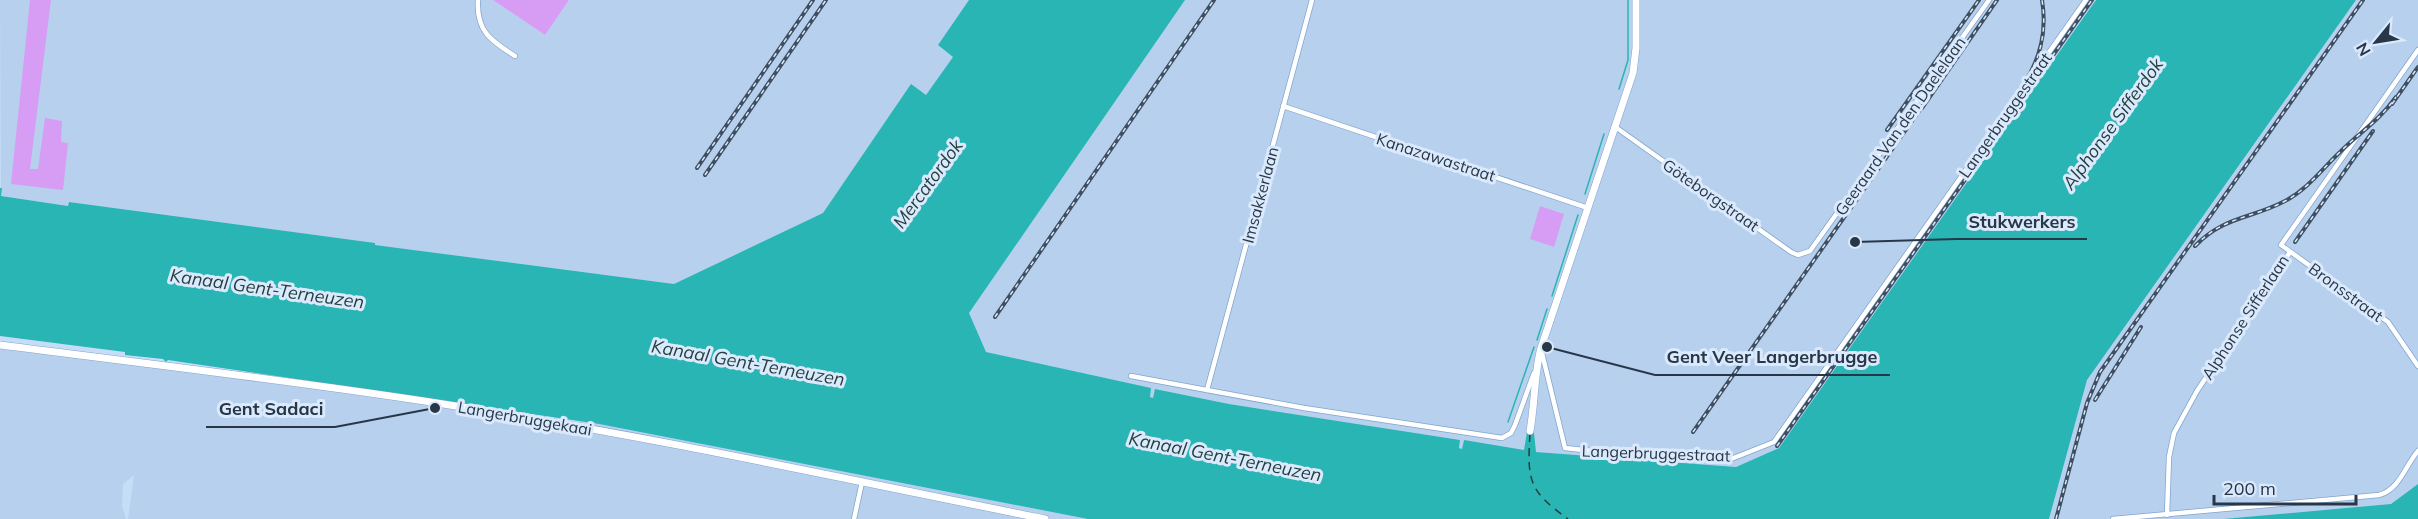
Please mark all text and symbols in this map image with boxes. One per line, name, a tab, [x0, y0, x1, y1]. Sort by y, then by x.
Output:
north arrow	[2346, 12, 2406, 72]
street label: Geeraard Van den Daelelaan	[1830, 33, 1970, 219]
text: N	[2351, 39, 2375, 60]
street label: Langerbruggestraat	[1954, 48, 2056, 182]
water label: Alphonse Sifferdok	[2057, 53, 2168, 195]
street label: Kanazawastraat	[1374, 128, 1498, 186]
water label: Mercatordok	[888, 134, 968, 233]
street label: Imsakkerlaan	[1238, 145, 1282, 245]
street label: Göteborgstraat	[1659, 154, 1763, 236]
callout: Stukwerkers	[1956, 203, 2087, 239]
text: Stukwerkers	[1969, 210, 2075, 233]
street label: Alphonse Sifferlaan	[2197, 251, 2293, 383]
street label: Bronsstraat	[2305, 258, 2387, 326]
water label: Kanaal Gent-Terneuzen	[168, 263, 366, 314]
water label: Kanaal Gent-Terneuzen	[650, 334, 847, 391]
callout: Gent Veer Langerbrugge	[1655, 339, 1890, 375]
text: Gent Veer Langerbrugge	[1667, 345, 1878, 368]
callout: Gent Sadaci	[206, 391, 335, 427]
street label: Langerbruggekaai	[456, 396, 594, 440]
text: Gent Sadaci	[219, 397, 323, 420]
water label: Kanaal Gent-Terneuzen	[1127, 427, 1323, 486]
street label: Langerbruggestraat	[1581, 440, 1731, 466]
scale bar	[2214, 468, 2356, 506]
text: 200 m	[2223, 477, 2276, 500]

